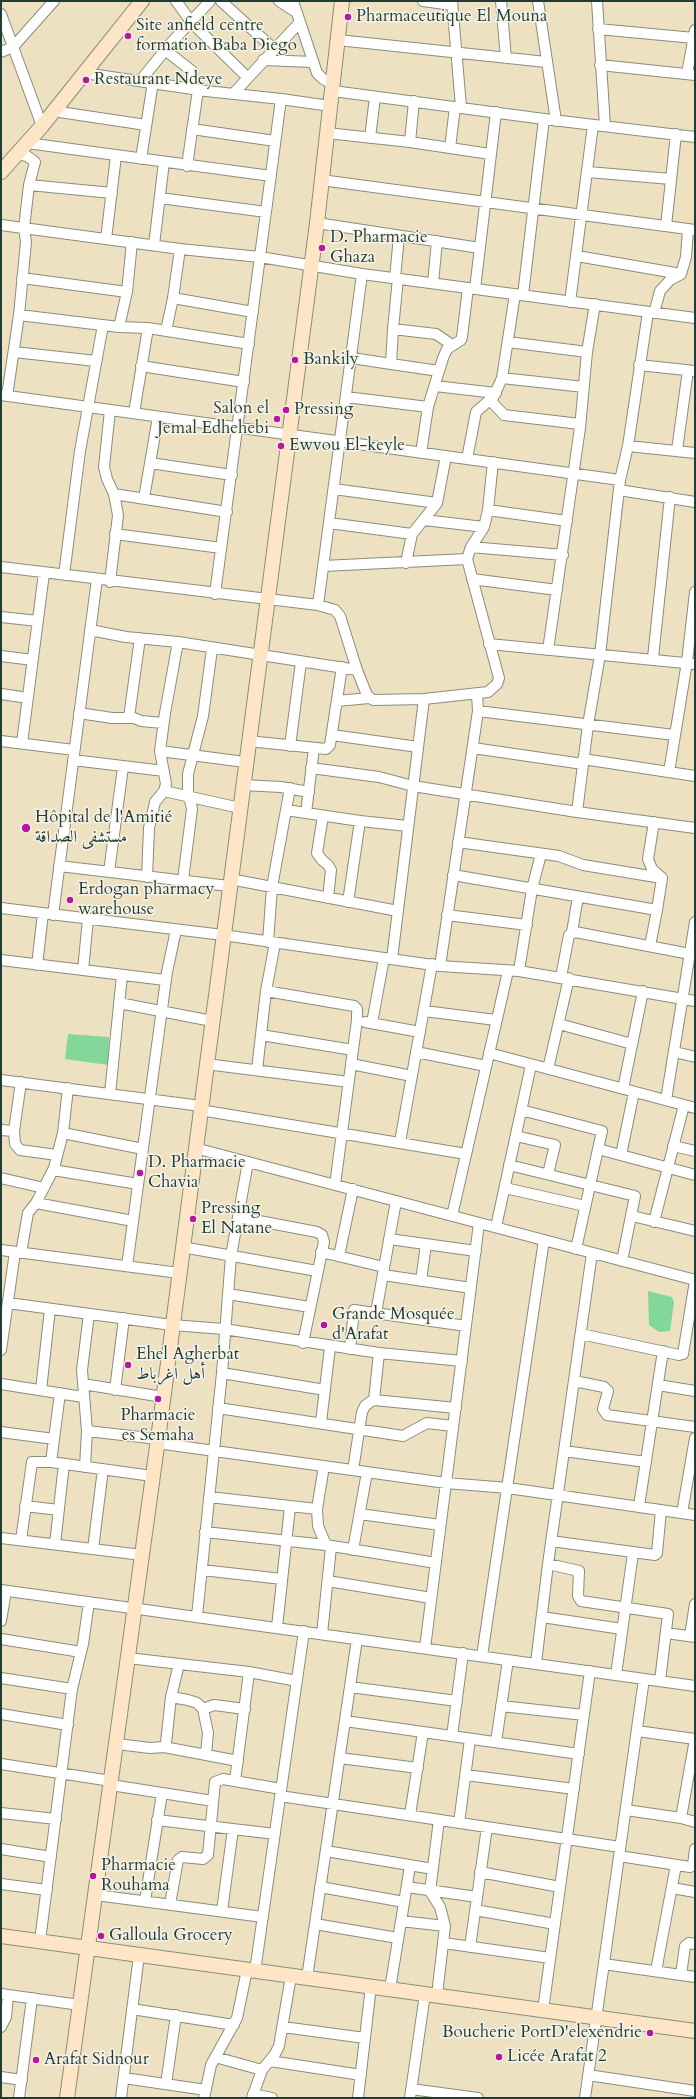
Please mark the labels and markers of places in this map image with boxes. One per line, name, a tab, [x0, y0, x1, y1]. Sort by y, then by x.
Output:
place label: Pharmaceutique El Mouna	[356, 7, 547, 27]
marker: Pharmaceutique El Mouna	[343, 12, 353, 22]
place label: Site anfield centre formation Baba Diego	[136, 16, 297, 56]
marker: Site anfield centre formation Baba Diego	[123, 31, 133, 41]
place label: Restaurant Ndeye	[94, 70, 222, 90]
marker: Restaurant Ndeye	[81, 75, 91, 85]
place label: D. Pharmacie Ghaza	[330, 228, 428, 268]
marker: D. Pharmacie Ghaza	[317, 243, 327, 253]
place label: Bankily	[303, 350, 359, 370]
marker: Bankily	[290, 355, 300, 365]
place label: Salon el Jemal Edhehebi	[157, 399, 269, 439]
place label: Pressing	[294, 400, 353, 420]
marker: Pressing	[281, 405, 291, 415]
marker: Salon el Jemal Edhehebi	[272, 414, 282, 424]
place label: Ewvou El-keyle	[289, 436, 405, 456]
marker: Ewvou El-keyle	[276, 441, 286, 451]
place label: Hôpital de l'Amitié مستشفى الصداقة	[35, 808, 172, 848]
marker: Hôpital de l'Amitié مستشفى الصداقة	[20, 822, 32, 834]
place label: Erdogan pharmacy warehouse	[78, 880, 214, 920]
marker: Erdogan pharmacy warehouse	[65, 895, 75, 905]
place label: D. Pharmacie Chavia	[148, 1153, 246, 1193]
marker: D. Pharmacie Chavia	[135, 1168, 145, 1178]
place label: Pressing El Natane	[201, 1199, 272, 1239]
marker: Pressing El Natane	[188, 1214, 198, 1224]
place label: Grande Mosquée d'Arafat	[332, 1305, 455, 1345]
marker: Grande Mosquée d'Arafat	[319, 1320, 329, 1330]
place label: Ehel Agherbat أهل اغرباط	[136, 1345, 239, 1385]
marker: Ehel Agherbat أهل اغرباط	[123, 1360, 133, 1370]
marker: Pharmacie es Semaha	[153, 1394, 163, 1404]
place label: Pharmacie es Semaha	[121, 1406, 195, 1446]
place label: Pharmacie Rouhama	[101, 1856, 176, 1896]
marker: Pharmacie Rouhama	[88, 1871, 98, 1881]
place label: Galloula Grocery	[109, 1926, 233, 1946]
marker: Galloula Grocery	[96, 1931, 106, 1941]
place label: Boucherie PortD'elexendrie	[442, 2023, 642, 2043]
marker: Boucherie PortD'elexendrie	[645, 2028, 655, 2038]
place label: Licée Arafat 2	[507, 2047, 607, 2067]
place label: Arafat Sidnour	[44, 2050, 149, 2070]
marker: Licée Arafat 2	[494, 2052, 504, 2062]
marker: Arafat Sidnour	[31, 2055, 41, 2065]

